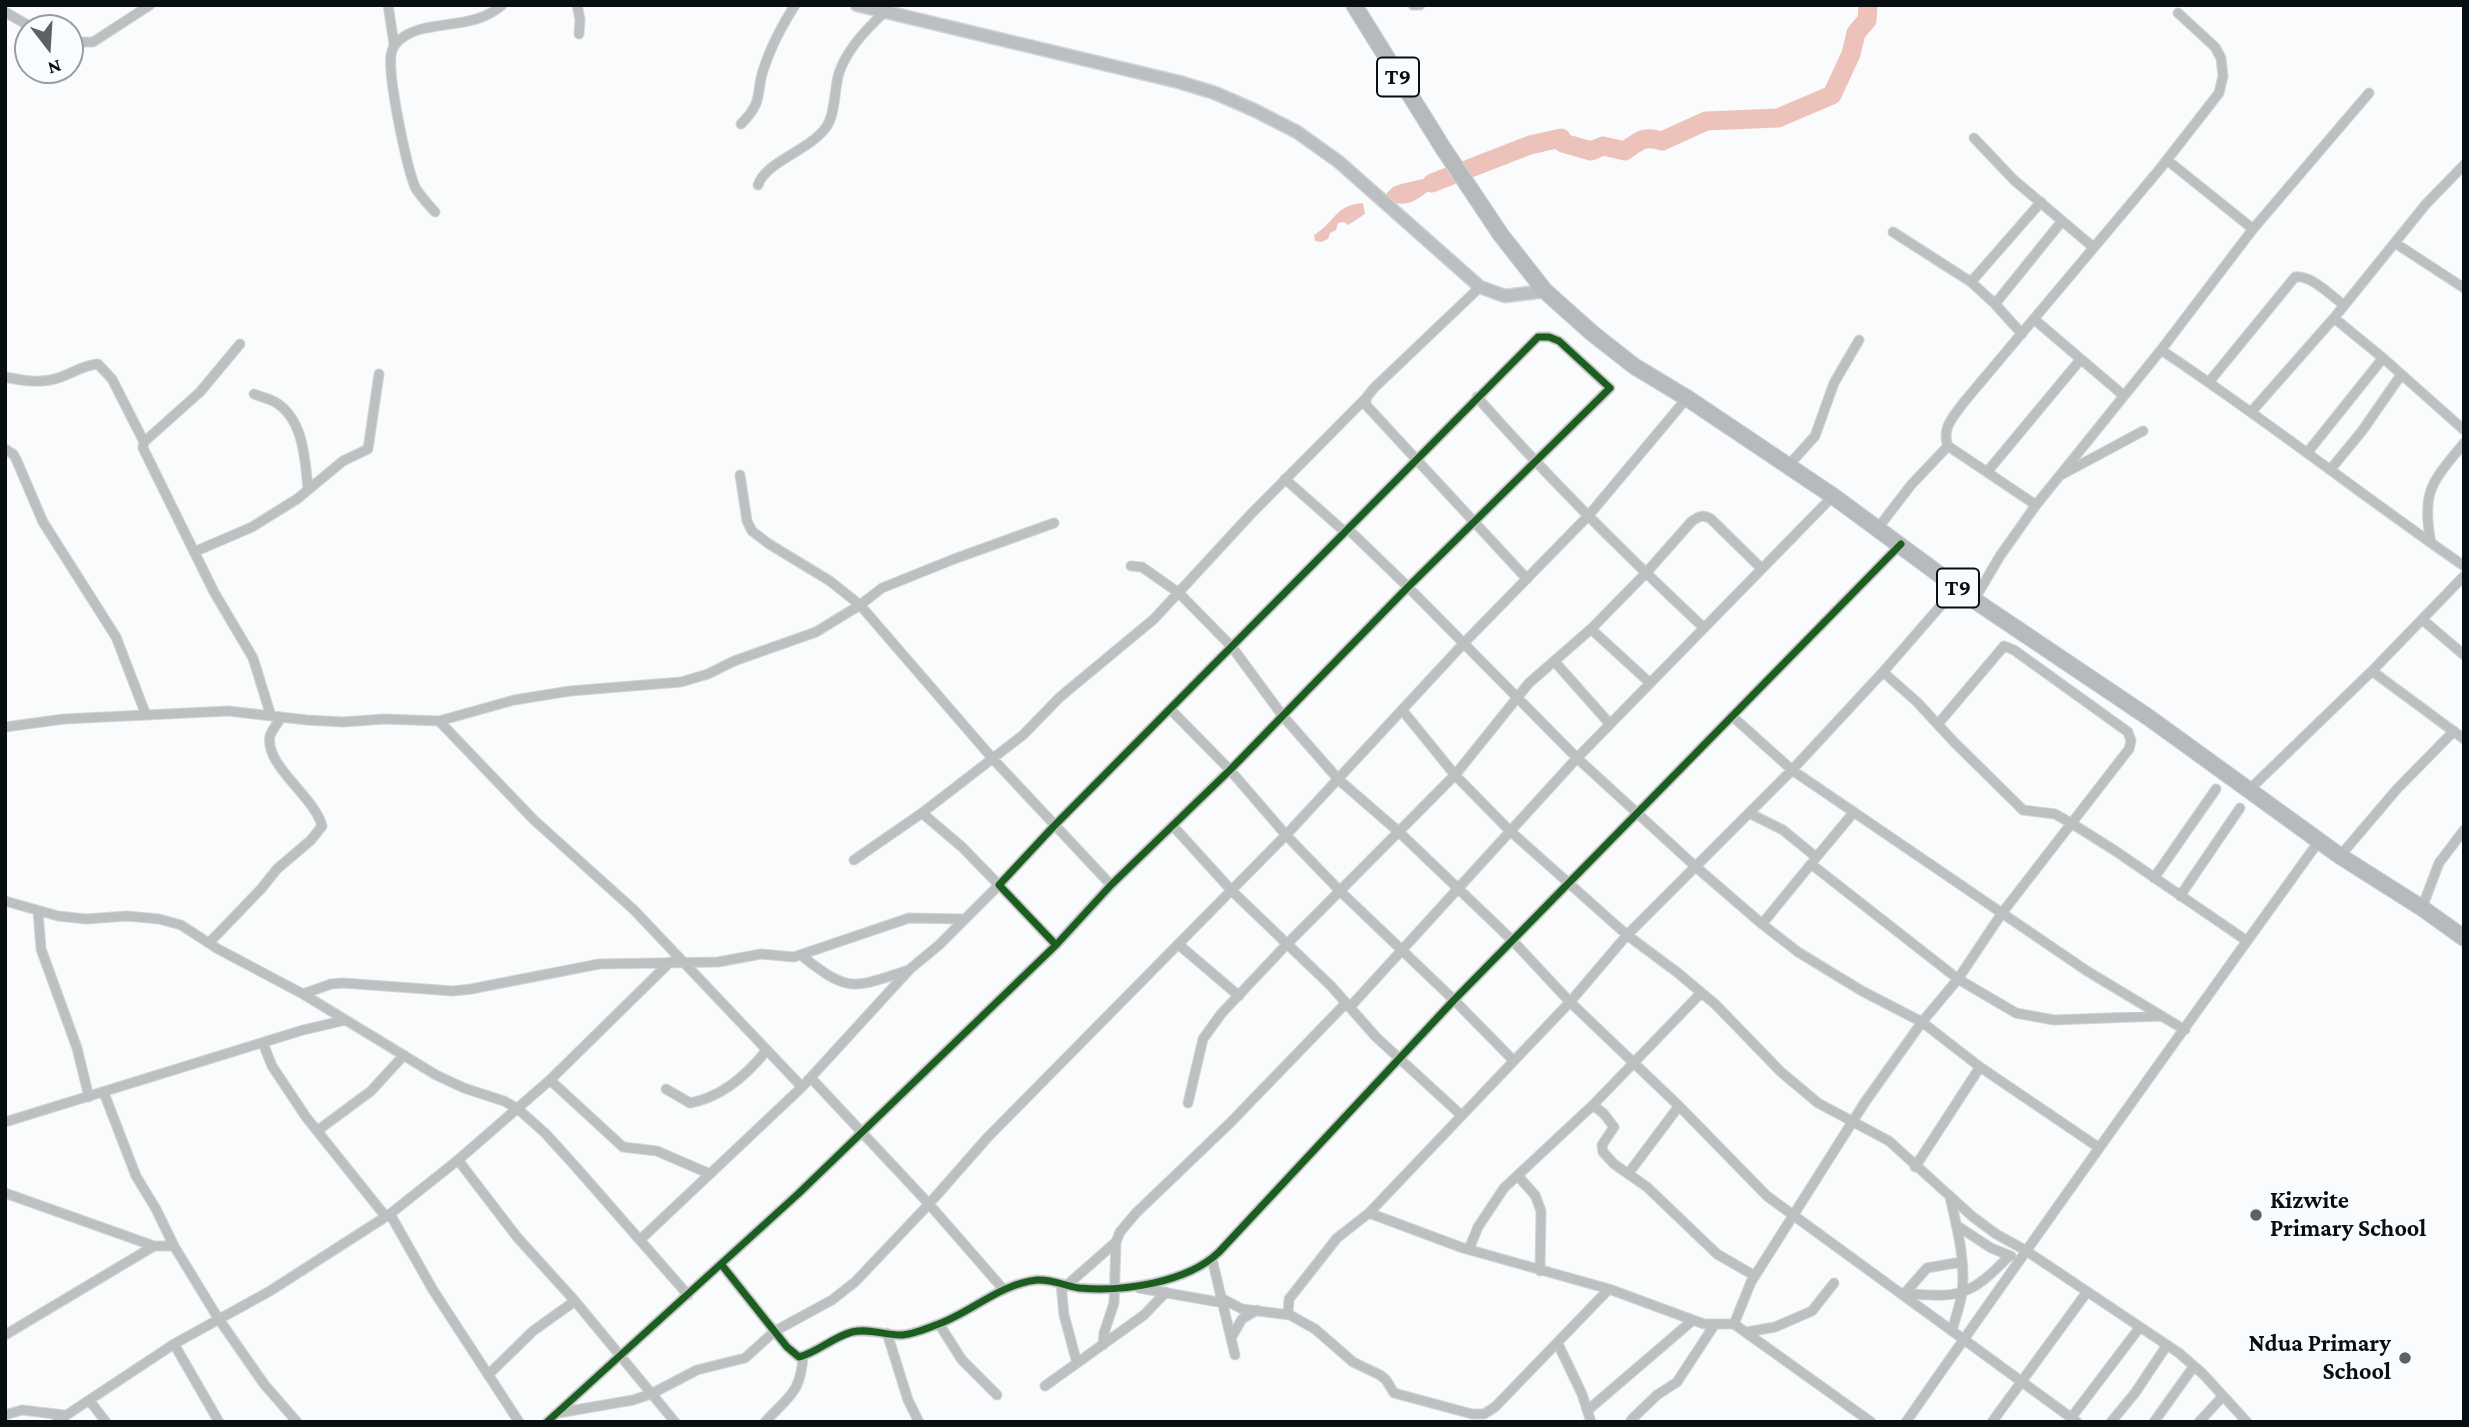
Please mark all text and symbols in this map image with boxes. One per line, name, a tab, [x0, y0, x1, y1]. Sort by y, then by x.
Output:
north arrow	[14, 14, 84, 84]
text: N	[45, 56, 64, 80]
road number: T9	[1377, 58, 1419, 96]
road number: T9	[1937, 568, 1979, 608]
place label: Kizwite Primary School	[2270, 1187, 2426, 1243]
marker: Kizwite Primary School	[2248, 1207, 2264, 1223]
place label: Ndua Primary School	[2249, 1330, 2391, 1386]
marker: Ndua Primary School	[2397, 1350, 2413, 1366]

